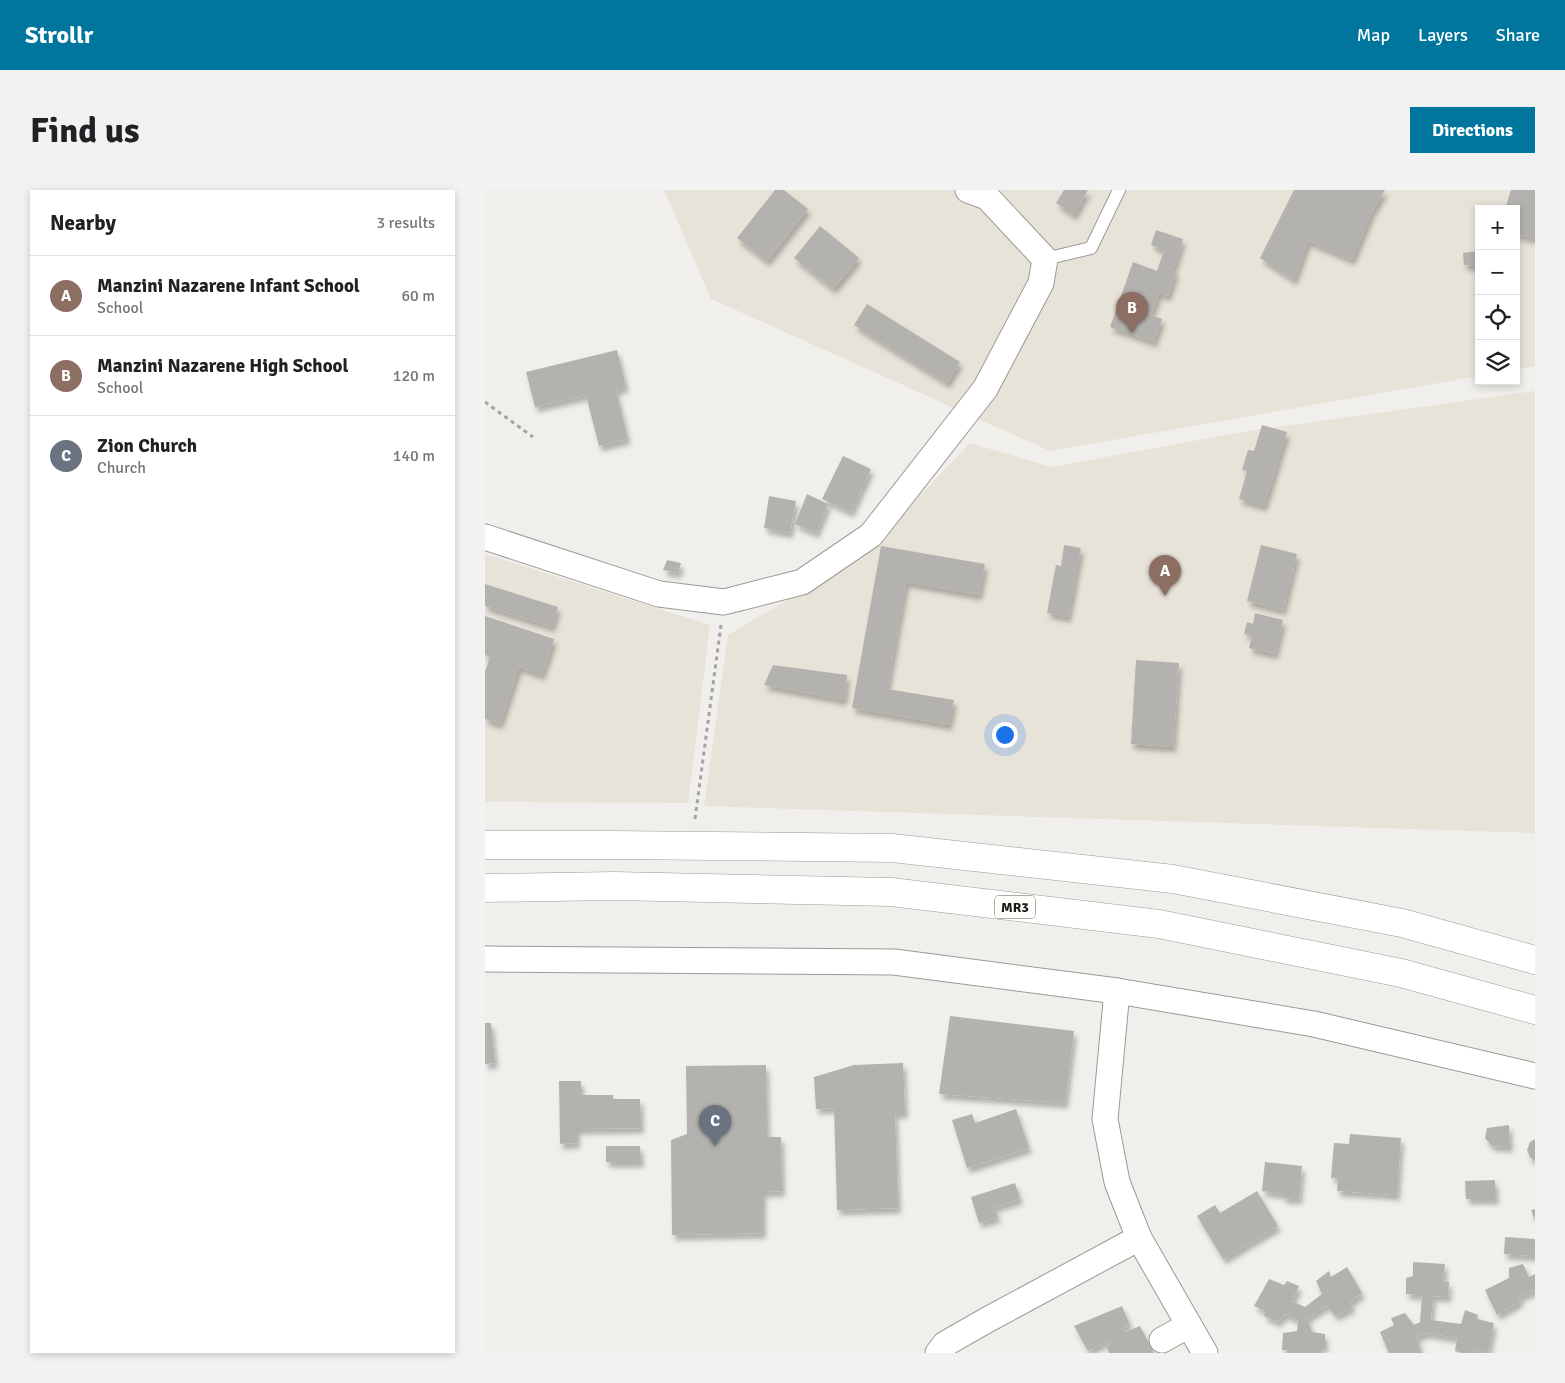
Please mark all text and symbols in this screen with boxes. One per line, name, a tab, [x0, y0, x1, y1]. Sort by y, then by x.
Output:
text: Strollr	[25, 20, 93, 50]
text: Map	[1357, 24, 1390, 46]
text: Layers	[1418, 24, 1468, 46]
text: Share	[1496, 24, 1540, 46]
button: Directions	[1410, 107, 1535, 153]
text: Find us	[30, 109, 140, 152]
map controls	[1475, 205, 1520, 385]
button: +	[1475, 205, 1520, 250]
text: Nearby	[50, 210, 116, 236]
text: 3 results	[376, 213, 435, 233]
button: −	[1475, 250, 1520, 295]
text: Manzini Nazarene Infant School	[97, 274, 360, 298]
text: A	[61, 286, 71, 306]
text: 60 m	[401, 286, 435, 306]
pin: B	[1116, 292, 1148, 333]
button: locate	[1475, 295, 1520, 340]
text: School	[97, 298, 143, 318]
button: layers	[1475, 340, 1520, 385]
text: Manzini Nazarene High School	[97, 354, 348, 378]
text: B	[61, 366, 71, 386]
text: 120 m	[393, 366, 435, 386]
text: School	[97, 378, 143, 398]
text: Zion Church	[97, 434, 197, 458]
text: C	[61, 446, 71, 466]
text: 140 m	[393, 446, 435, 466]
text: Church	[97, 458, 146, 478]
pin: A	[1149, 555, 1181, 596]
your location	[992, 722, 1018, 748]
road number: MR3	[995, 896, 1035, 919]
pin: C	[699, 1105, 731, 1146]

